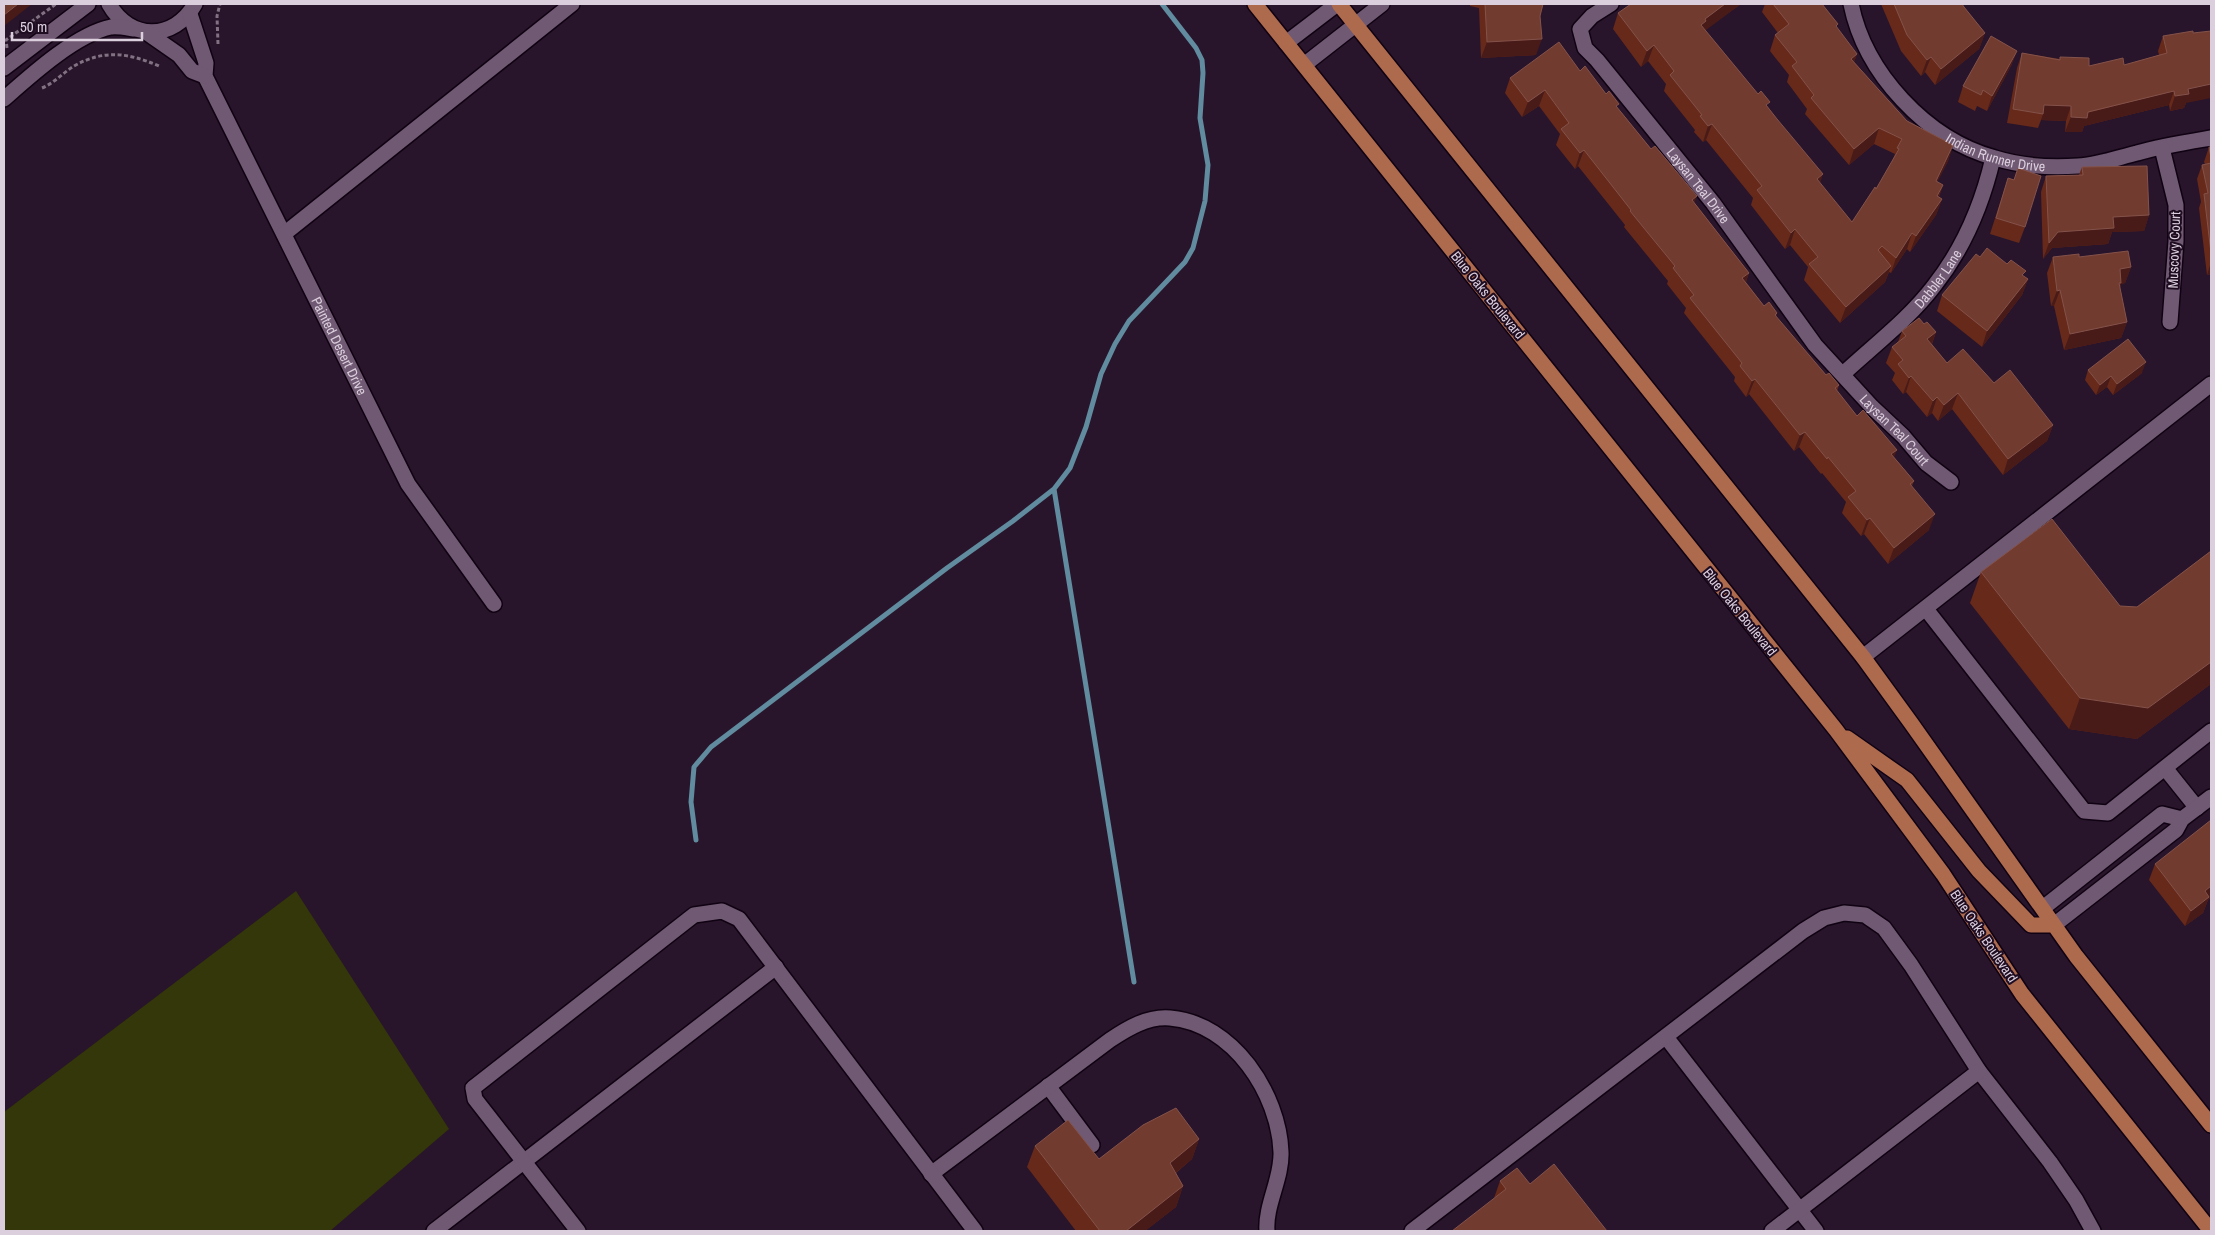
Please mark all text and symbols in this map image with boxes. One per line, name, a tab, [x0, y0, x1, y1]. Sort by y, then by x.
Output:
scale bar	[12, 10, 142, 42]
text: 50 m	[20, 16, 47, 37]
street label: Indian Runner Drive	[1942, 129, 2046, 175]
street label: Laysan Teal Drive	[1663, 144, 1734, 227]
street label: Muscovy Court	[2164, 211, 2184, 289]
street label: Dabbler Lane	[1910, 246, 1966, 312]
street label: Blue Oaks Boulevard	[1447, 247, 1529, 343]
street label: Painted Desert Drive	[307, 294, 371, 398]
street label: Laysan Teal Court	[1856, 390, 1933, 469]
street label: Blue Oaks Boulevard	[1699, 564, 1781, 660]
street label: Blue Oaks Boulevard	[1946, 886, 2022, 986]

